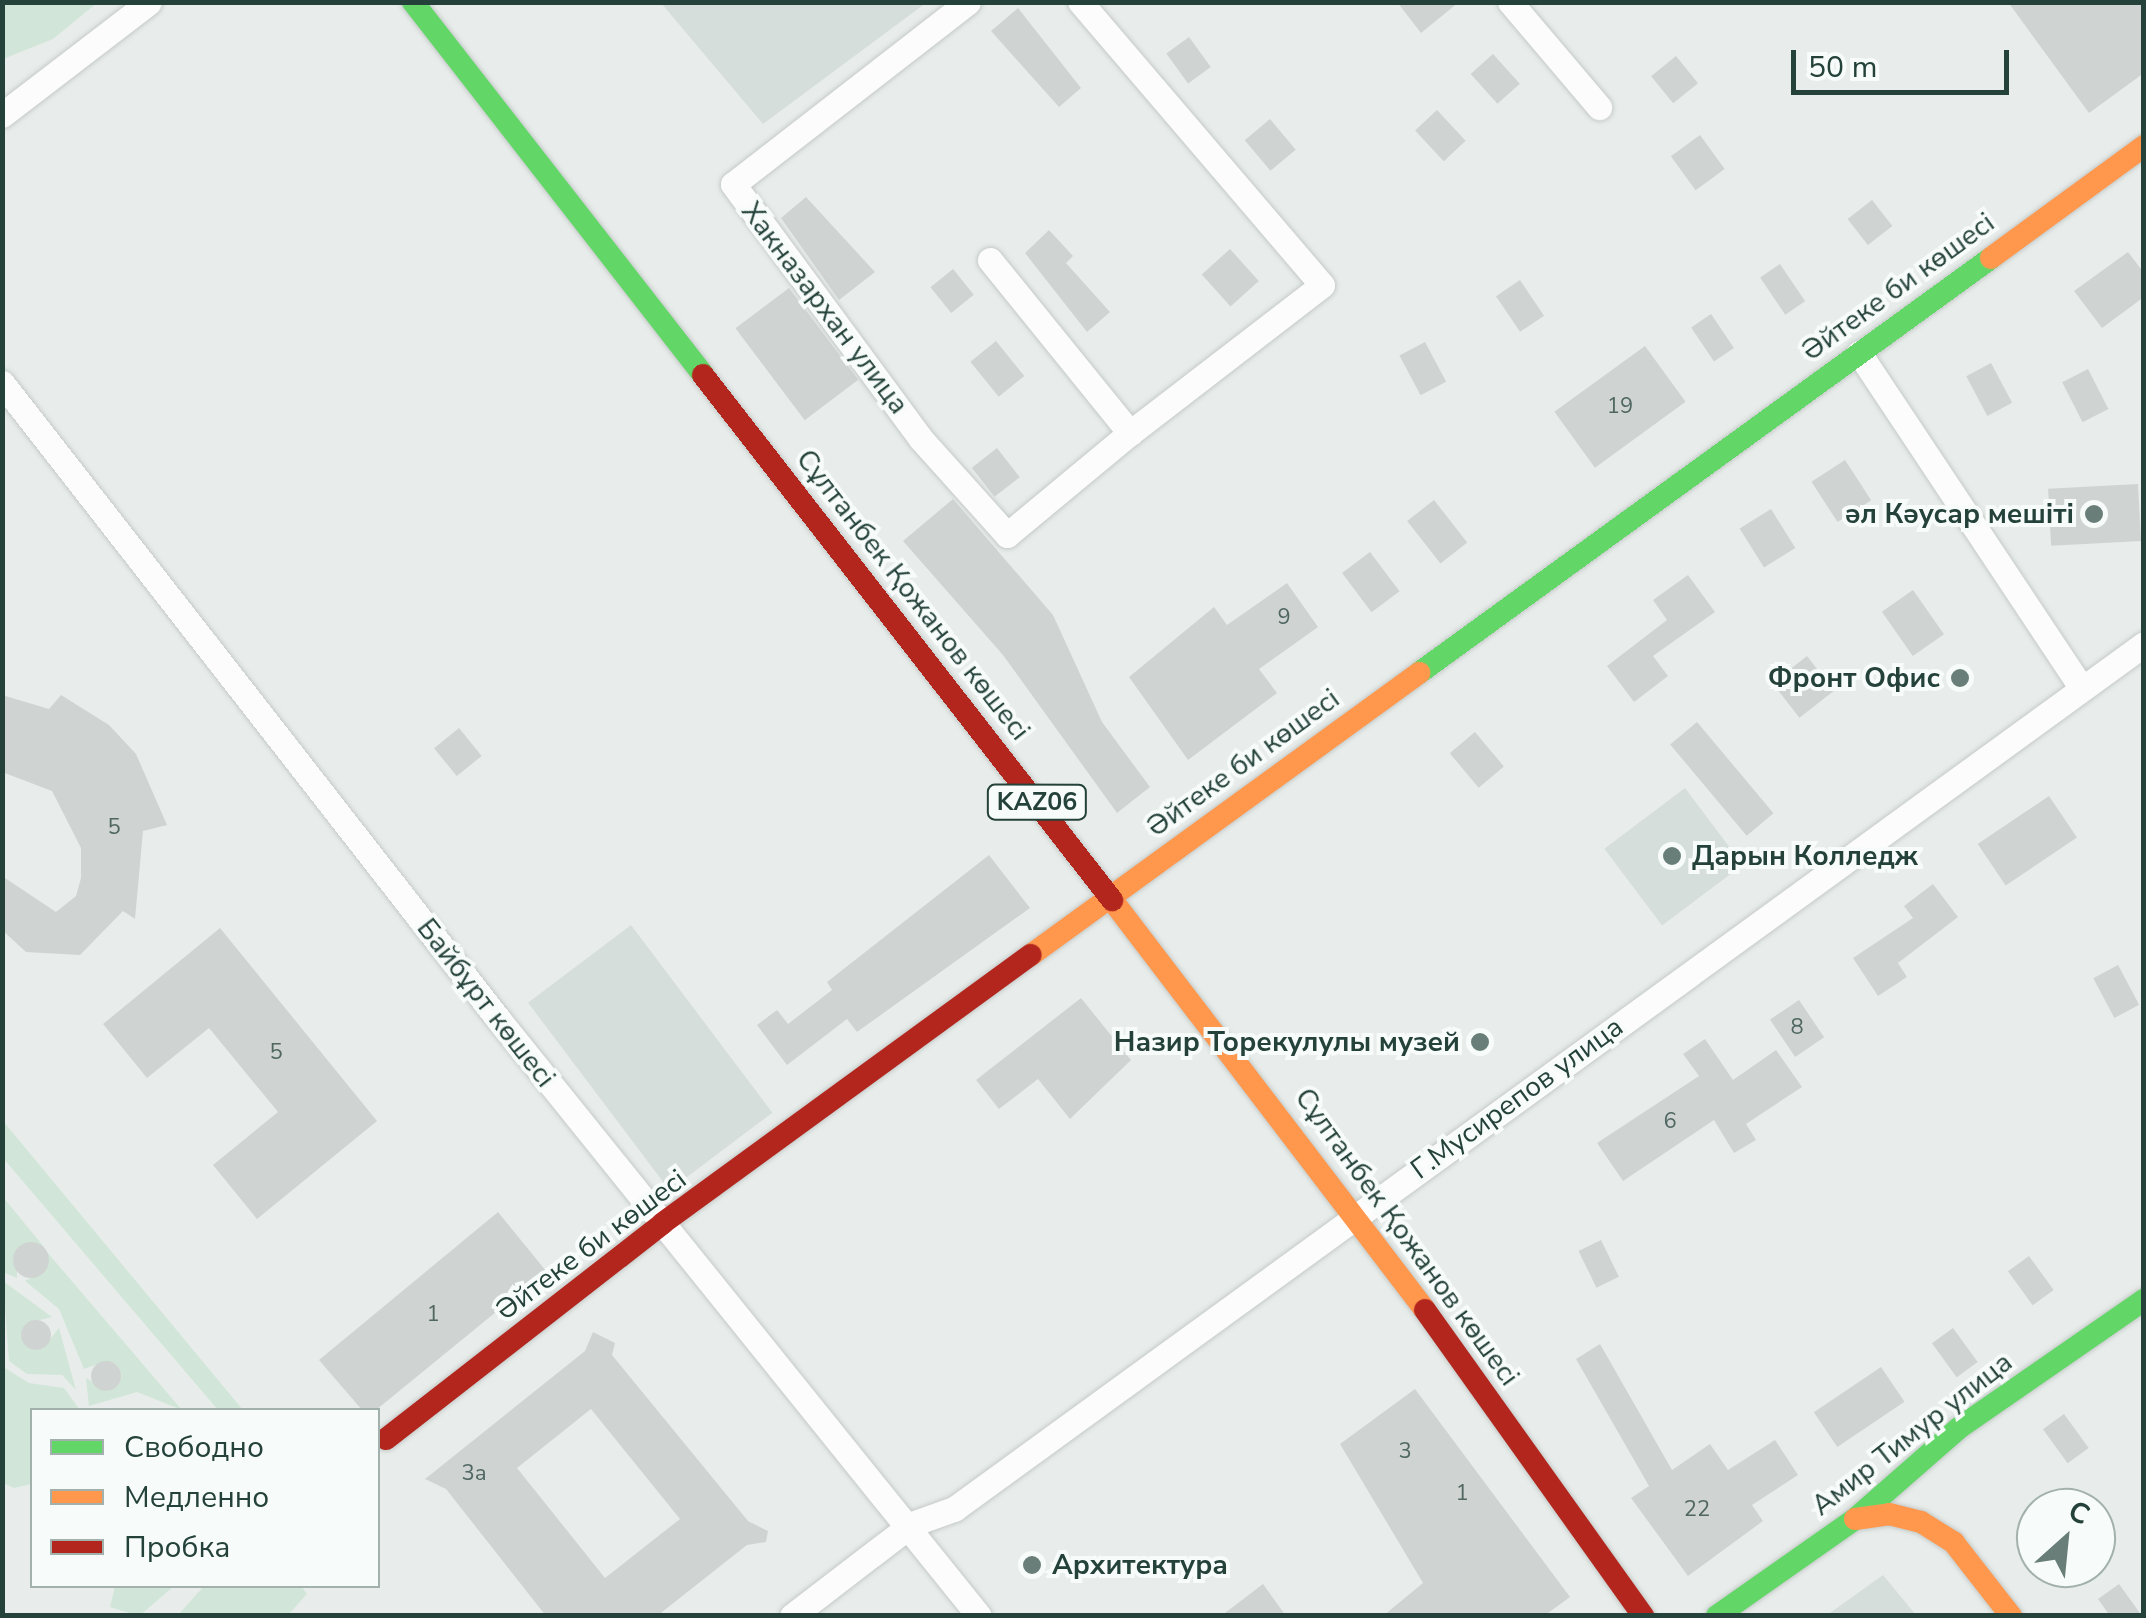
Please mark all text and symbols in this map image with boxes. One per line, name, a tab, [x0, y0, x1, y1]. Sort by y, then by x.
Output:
scale bar	[1796, 30, 2014, 92]
text: 50 m	[1808, 47, 1877, 88]
street label: Хакназархан улица	[734, 195, 916, 421]
street label: Әйтеке би көшесі	[1795, 206, 2001, 368]
house number: 19	[1607, 394, 1633, 420]
street label: Сұлтанбек Қожанов көшесі	[789, 443, 1037, 747]
place label: әл Кәусар мешіті	[1845, 497, 2074, 531]
marker: әл Кәусар мешіті	[2083, 503, 2105, 525]
house number: 9	[1277, 605, 1291, 631]
place label: Фронт Офис	[1768, 661, 1940, 695]
marker: Фронт Офис	[1949, 667, 1971, 689]
street label: Әйтеке би көшесі	[1140, 682, 1346, 844]
road number: KАZ06	[984, 782, 1090, 822]
house number: 5	[107, 815, 121, 841]
place label: Дарын Колледж	[1692, 839, 1918, 873]
marker: Дарын Колледж	[1661, 845, 1683, 867]
street label: Байбұрт көшесі	[410, 912, 562, 1094]
street label: Г.Мусирепов улица	[1404, 1010, 1630, 1186]
house number: 8	[1790, 1015, 1804, 1041]
place label: Назир Торекулулы музей	[1114, 1025, 1460, 1059]
marker: Назир Торекулулы музей	[1469, 1031, 1491, 1053]
house number: 5	[269, 1040, 283, 1066]
street label: Сұлтанбек Қожанов көшесі	[1288, 1082, 1526, 1392]
house number: 6	[1663, 1109, 1677, 1135]
street label: Әйтеке би көшесі	[489, 1162, 693, 1328]
house number: 1	[426, 1302, 440, 1328]
street label: Амир Тимур улица	[1805, 1345, 2019, 1523]
legend	[30, 1408, 380, 1588]
text: Свободно	[124, 1427, 264, 1468]
house number: 3	[1398, 1439, 1412, 1465]
house number: 3а	[461, 1461, 487, 1487]
text: Медленно	[124, 1477, 269, 1518]
house number: 1	[1455, 1481, 1469, 1507]
north arrow	[2016, 1488, 2116, 1588]
text: С	[2062, 1492, 2096, 1534]
house number: 22	[1684, 1497, 1710, 1523]
text: Пробка	[124, 1527, 230, 1568]
place label: Архитектура	[1052, 1548, 1228, 1582]
marker: Архитектура	[1021, 1554, 1043, 1576]

